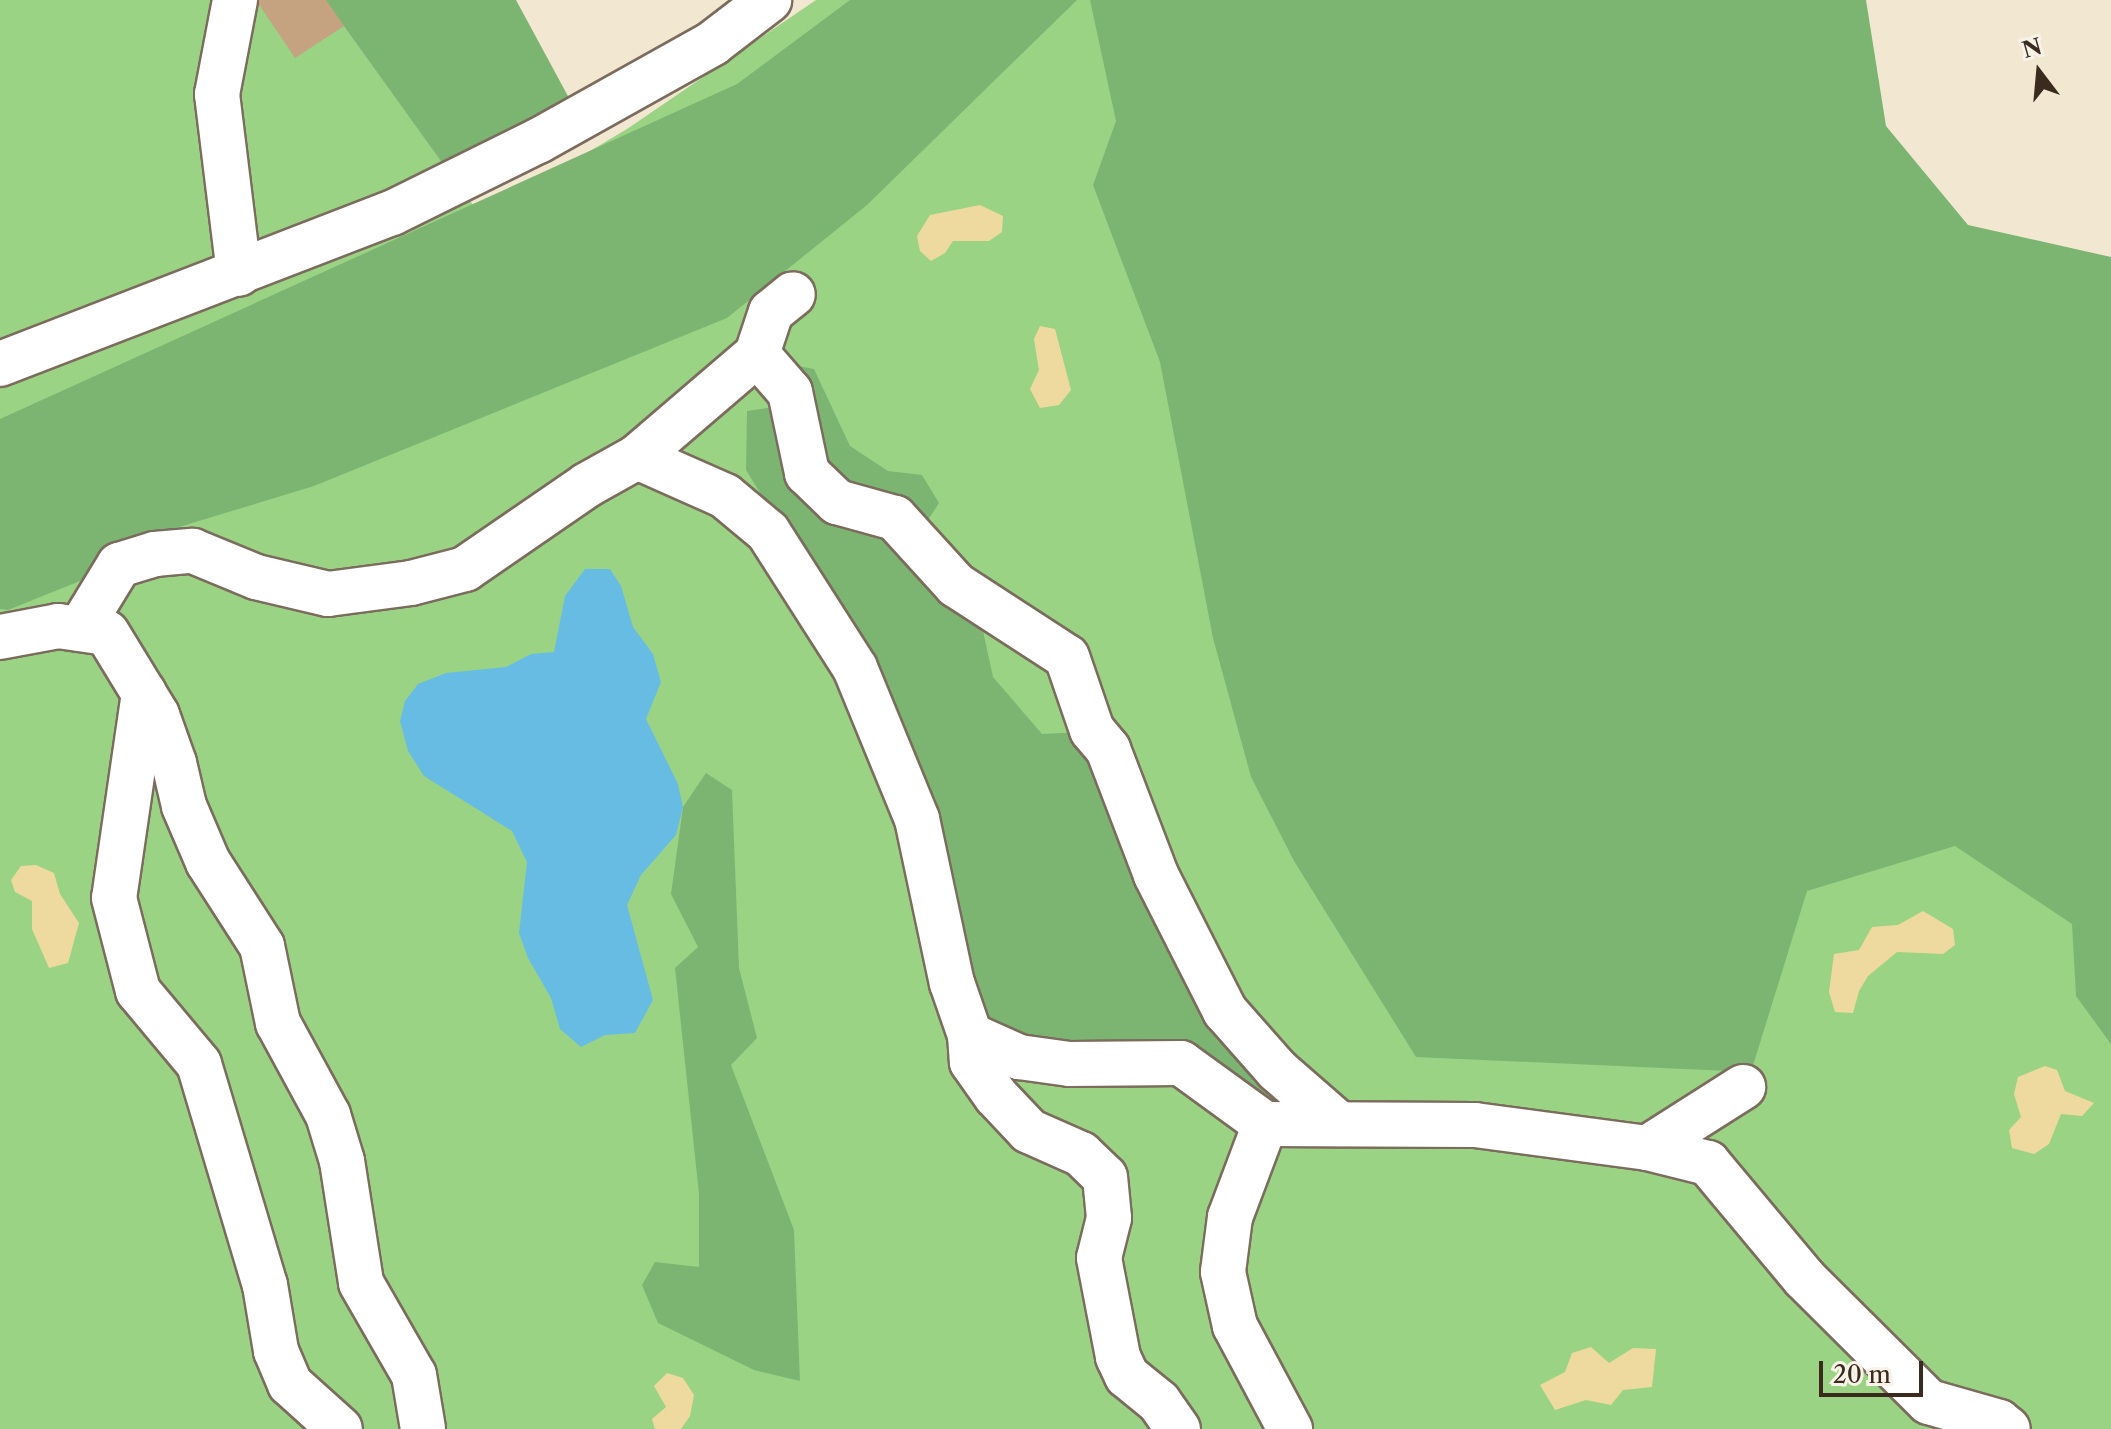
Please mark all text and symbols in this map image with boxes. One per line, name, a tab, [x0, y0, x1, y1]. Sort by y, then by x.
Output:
north arrow	[1999, 32, 2079, 112]
text: N	[2019, 33, 2045, 64]
scale bar	[1823, 1345, 1927, 1395]
text: 20 m	[1833, 1360, 1891, 1389]

